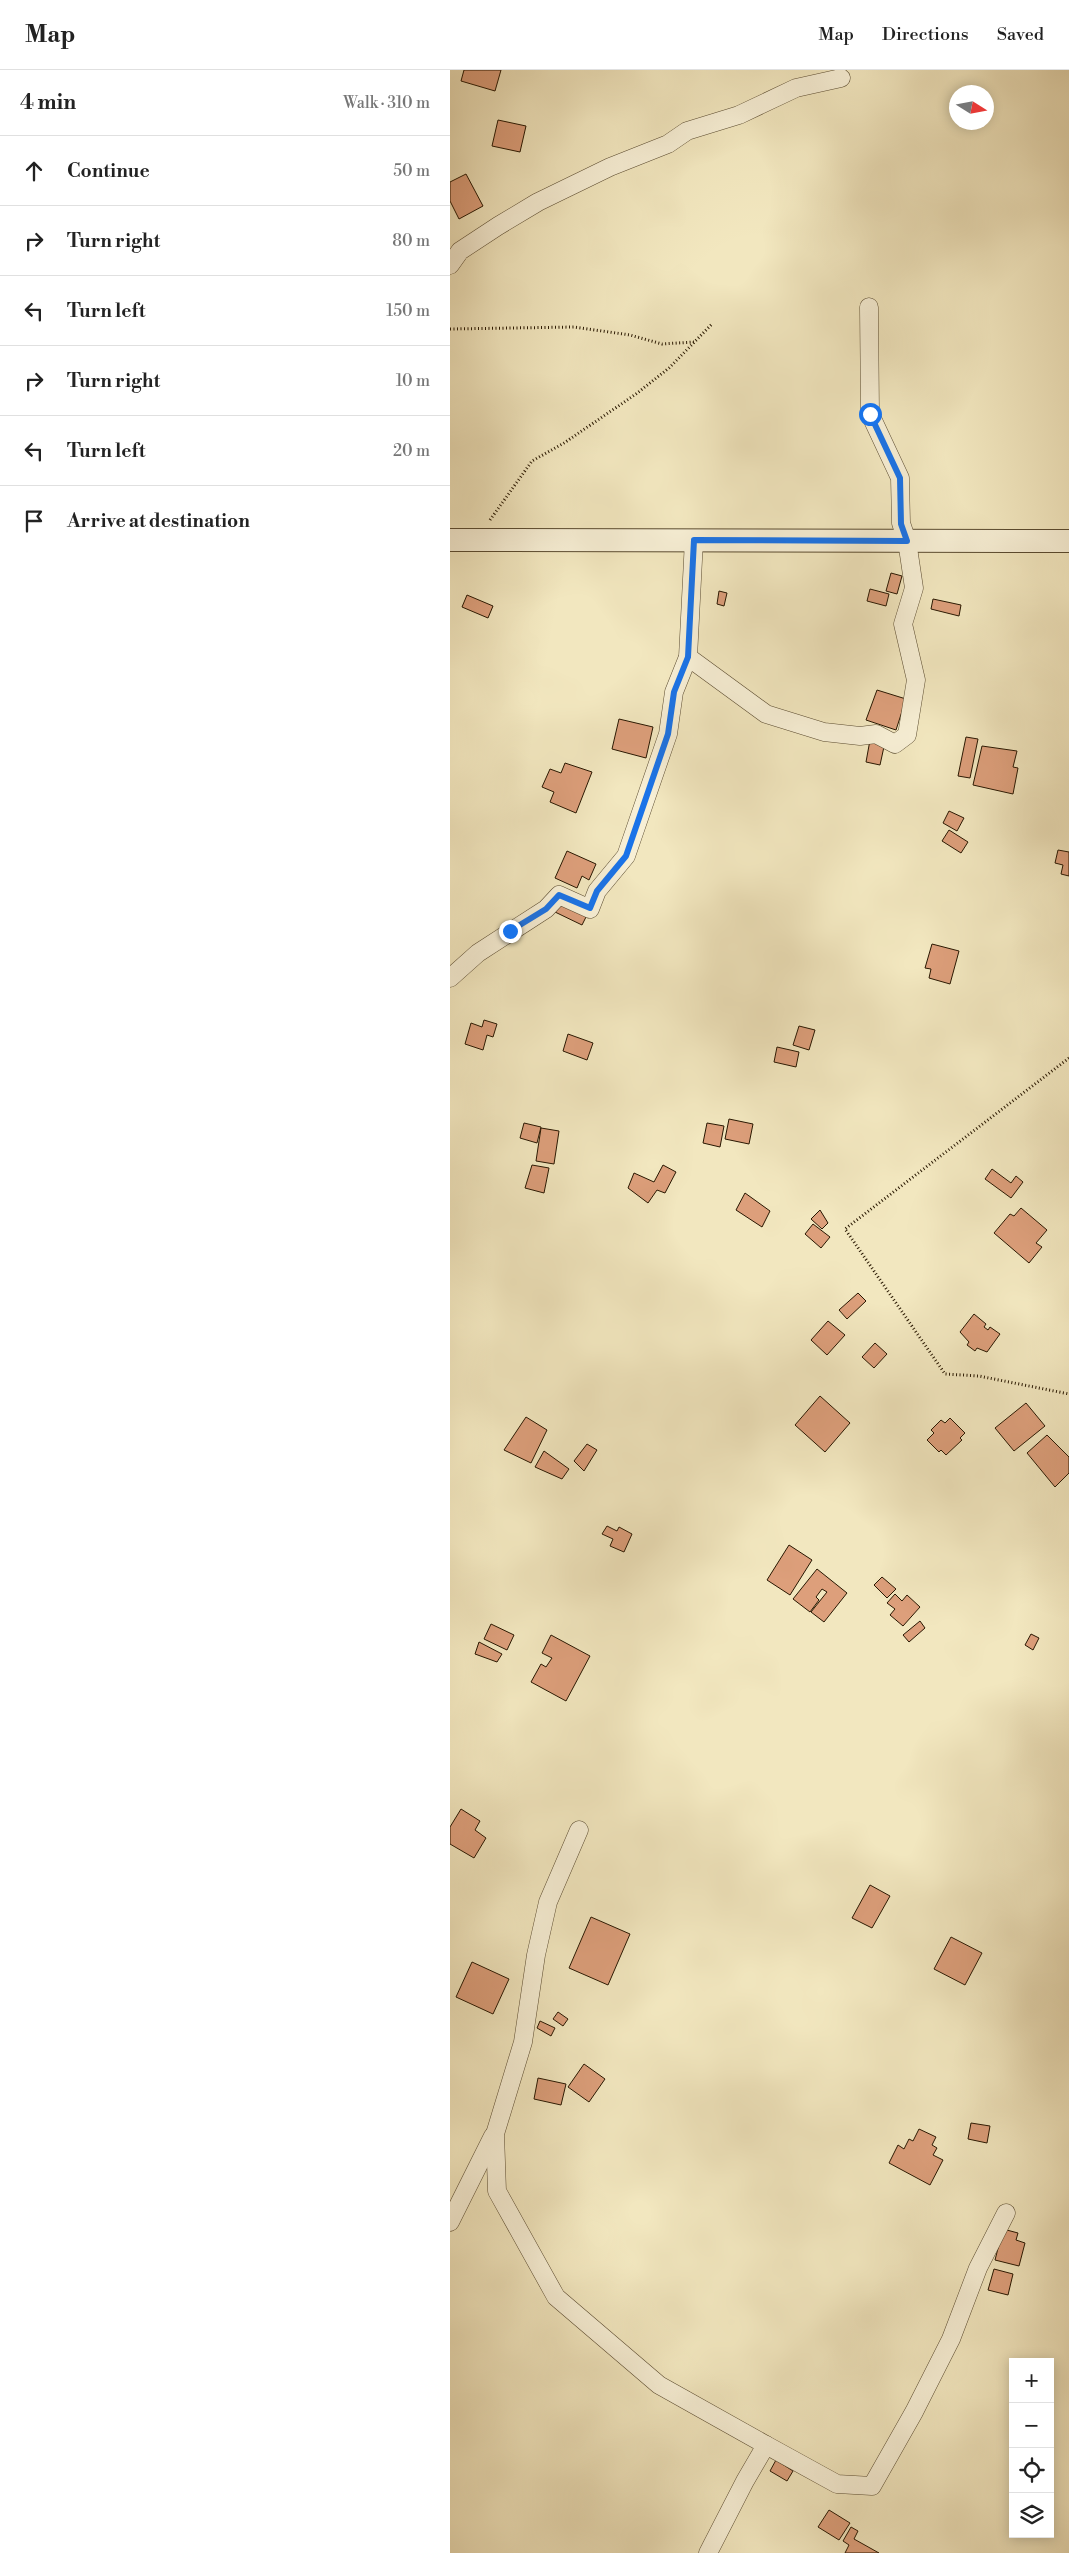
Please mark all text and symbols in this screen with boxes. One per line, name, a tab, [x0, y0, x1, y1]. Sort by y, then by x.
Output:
text: Map	[25, 20, 75, 50]
text: Map	[818, 23, 854, 46]
text: Directions	[882, 23, 969, 46]
text: Saved	[997, 23, 1044, 46]
north arrow	[949, 85, 994, 130]
text: 4 min	[20, 90, 76, 116]
text: Walk · 310 m	[343, 93, 430, 113]
icon: ahead	[20, 157, 48, 185]
text: Continue	[67, 159, 150, 183]
text: 50 m	[393, 161, 430, 181]
icon: right	[20, 227, 48, 255]
text: Turn right	[67, 229, 160, 253]
text: 80 m	[392, 231, 430, 251]
icon: left	[20, 297, 48, 325]
text: Turn left	[67, 299, 146, 323]
text: 150 m	[386, 301, 430, 321]
icon: right	[20, 367, 48, 395]
text: Turn right	[67, 369, 160, 393]
text: 10 m	[396, 371, 430, 391]
route start	[859, 403, 882, 426]
icon: left	[20, 437, 48, 465]
text: Turn left	[67, 439, 146, 463]
text: 20 m	[393, 441, 430, 461]
icon: arrive	[20, 507, 48, 535]
text: Arrive at destination	[67, 509, 250, 533]
route end	[499, 920, 522, 943]
map controls	[1009, 2358, 1054, 2538]
button: +	[1009, 2358, 1054, 2403]
button: −	[1009, 2403, 1054, 2448]
button: locate	[1009, 2448, 1054, 2493]
button: layers	[1009, 2493, 1054, 2538]

